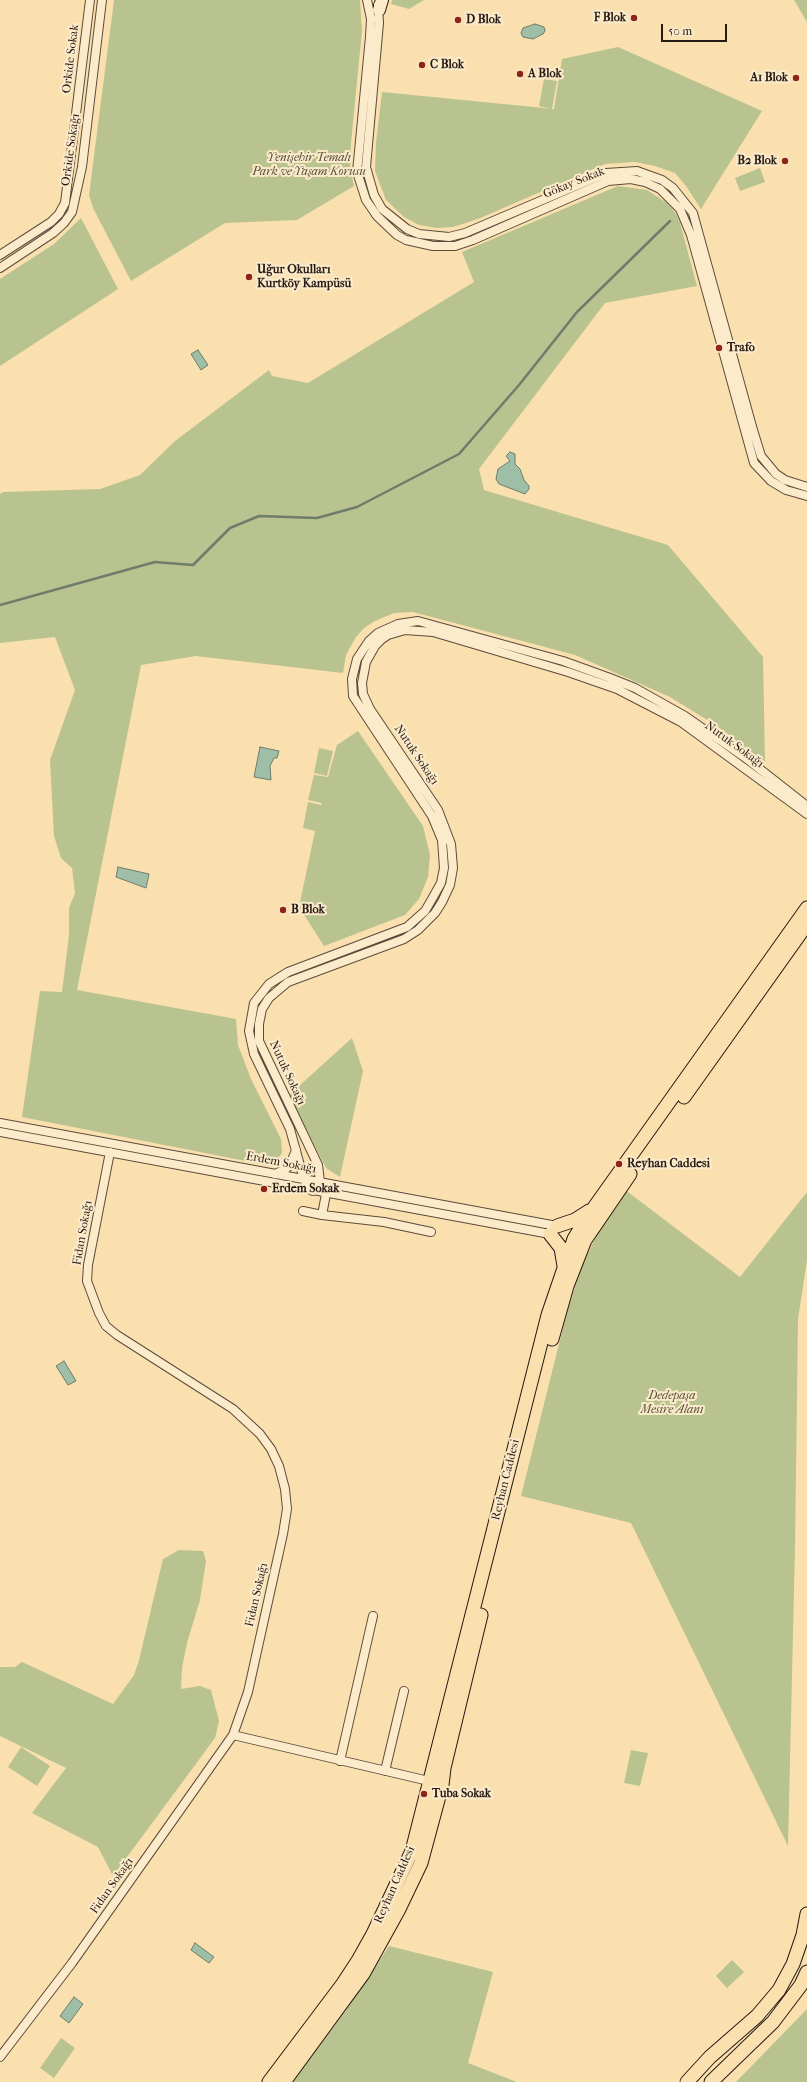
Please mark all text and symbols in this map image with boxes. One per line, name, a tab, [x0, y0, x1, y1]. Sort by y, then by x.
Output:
place label: F Blok	[594, 11, 626, 25]
place label: D Blok	[466, 13, 501, 27]
marker: F Blok	[629, 13, 639, 23]
marker: D Blok	[453, 15, 463, 25]
scale bar	[663, 16, 729, 42]
street label: Orkide Sokak	[60, 24, 82, 94]
text: 50 m	[668, 24, 692, 38]
place label: C Blok	[430, 58, 464, 72]
marker: C Blok	[417, 60, 427, 70]
place label: A Blok	[528, 67, 562, 81]
marker: A Blok	[515, 69, 525, 79]
place label: A1 Blok	[750, 71, 788, 85]
marker: A1 Blok	[791, 73, 801, 83]
street label: Orkide Sokağı	[59, 113, 83, 187]
park label: Yenişehir Temalı Park ve Yaşam Korusu	[252, 151, 366, 179]
place label: B2 Blok	[737, 154, 777, 168]
marker: B2 Blok	[780, 156, 790, 166]
street label: Gökay Sokak	[541, 164, 607, 202]
place label: Uğur Okulları Kurtköy Kampüsü	[257, 263, 351, 291]
marker: Uğur Okulları Kurtköy Kampüsü	[244, 272, 254, 282]
place label: Trafo	[727, 341, 755, 355]
marker: Trafo	[714, 343, 724, 353]
street label: Nutuk Sokağı	[702, 719, 766, 771]
street label: Nutuk Sokağı	[391, 722, 441, 788]
place label: B Blok	[291, 903, 325, 917]
marker: B Blok	[278, 905, 288, 915]
street label: Nutuk Sokağı	[266, 1039, 308, 1107]
street label: Erdem Sokağı	[245, 1149, 317, 1177]
place label: Reyhan Caddesi	[627, 1157, 710, 1171]
marker: Reyhan Caddesi	[614, 1159, 624, 1169]
place label: Erdem Sokak	[272, 1182, 339, 1196]
marker: Erdem Sokak	[259, 1184, 269, 1194]
street label: Fidan Sokağı	[70, 1200, 96, 1266]
park label: Dedepaşa Mesire Alanı	[641, 1389, 703, 1417]
street label: Reyhan Caddesi	[489, 1438, 523, 1522]
street label: Fidan Sokağı	[243, 1562, 271, 1628]
place label: Tuba Sokak	[432, 1787, 491, 1801]
marker: Tuba Sokak	[419, 1789, 429, 1799]
street label: Reyhan Caddesi	[372, 1844, 418, 1926]
street label: Fidan Sokağı	[87, 1855, 137, 1917]

